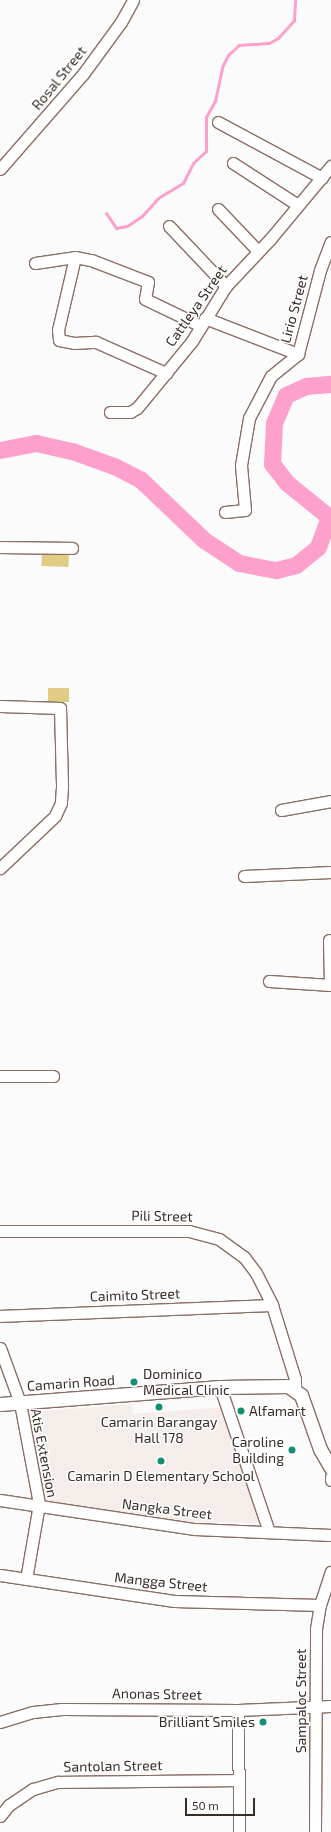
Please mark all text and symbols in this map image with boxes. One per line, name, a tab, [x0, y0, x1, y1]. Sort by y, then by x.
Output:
street label: Rosal Street	[28, 43, 90, 113]
street label: Cattleya Street	[162, 262, 230, 350]
street label: Lirio Street	[277, 273, 311, 345]
street label: Pili Street	[131, 1207, 193, 1225]
street label: Caimito Street	[90, 1285, 180, 1305]
place label: Dominico Medical Clinic	[143, 1366, 230, 1398]
street label: Camarin Road	[26, 1372, 116, 1394]
marker: Dominico Medical Clinic	[128, 1376, 140, 1388]
marker: Camarin Barangay Hall 178	[154, 1402, 164, 1412]
place label: Alfamart	[249, 1403, 306, 1419]
marker: Alfamart	[236, 1406, 246, 1416]
street label: Atis Extension	[27, 1407, 61, 1499]
place label: Camarin Barangay Hall 178	[101, 1414, 217, 1446]
place label: Caroline Building	[232, 1434, 284, 1466]
marker: Caroline Building	[287, 1445, 297, 1455]
marker: Camarin D Elementary School	[156, 1456, 166, 1466]
place label: Camarin D Elementary School	[67, 1468, 255, 1484]
street label: Nangka Street	[121, 1495, 213, 1523]
street label: Mangga Street	[114, 1569, 208, 1595]
street label: Sampaloc Street	[293, 1649, 309, 1753]
street label: Anonas Street	[112, 1685, 202, 1703]
place label: Brilliant Smiles	[159, 1714, 255, 1730]
marker: Brilliant Smiles	[258, 1717, 268, 1727]
street label: Santolan Street	[63, 1757, 163, 1775]
scale bar	[187, 1790, 257, 1816]
text: 50 m	[192, 1798, 219, 1812]

